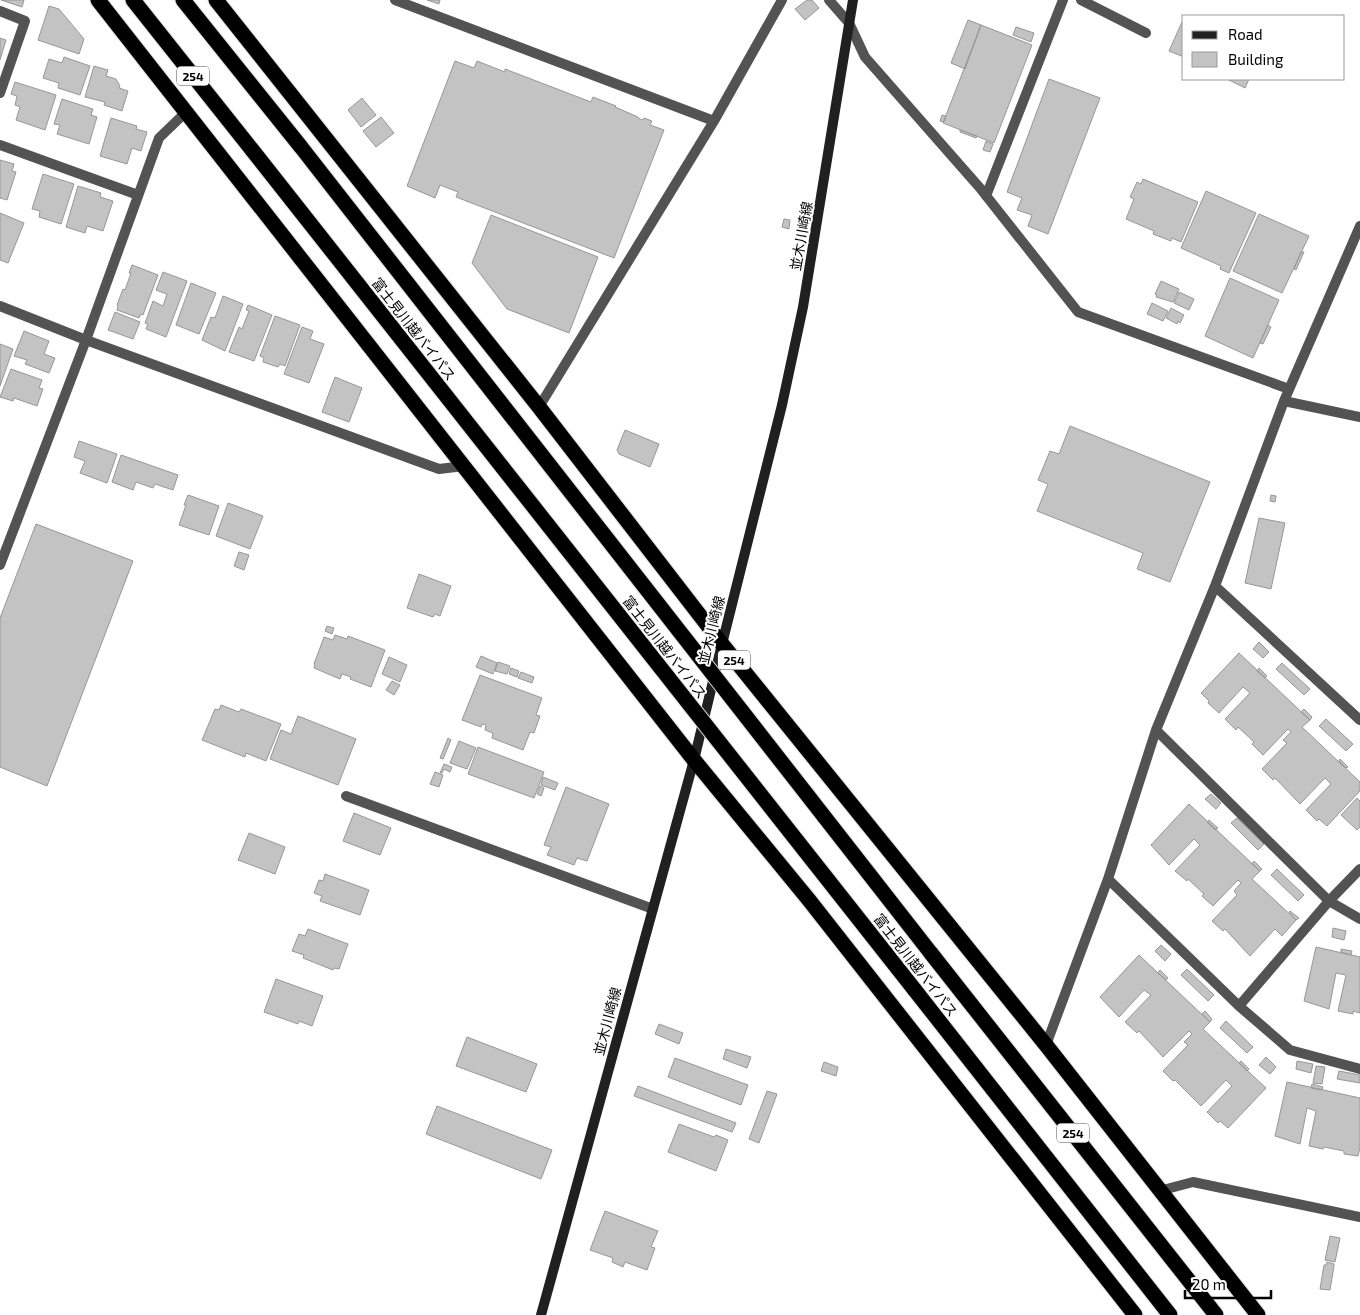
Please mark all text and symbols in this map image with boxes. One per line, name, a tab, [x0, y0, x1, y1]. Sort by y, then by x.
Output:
legend	[1182, 15, 1345, 80]
text: Road	[1228, 25, 1263, 43]
text: Building	[1228, 50, 1284, 68]
road number: 254	[177, 66, 209, 85]
street label: 並木川崎線	[787, 200, 815, 272]
street label: 富士見川越バイパス	[369, 274, 459, 384]
street label: 富士見川越バイパス	[620, 592, 710, 702]
street label: 並木川崎線	[694, 594, 728, 666]
road number: 254	[718, 650, 750, 670]
street label: 富士見川越バイパス	[871, 910, 961, 1020]
street label: 並木川崎線	[590, 985, 624, 1057]
road number: 254	[1057, 1124, 1089, 1142]
scale bar	[1185, 1268, 1271, 1300]
text: 20 m	[1192, 1275, 1226, 1293]

